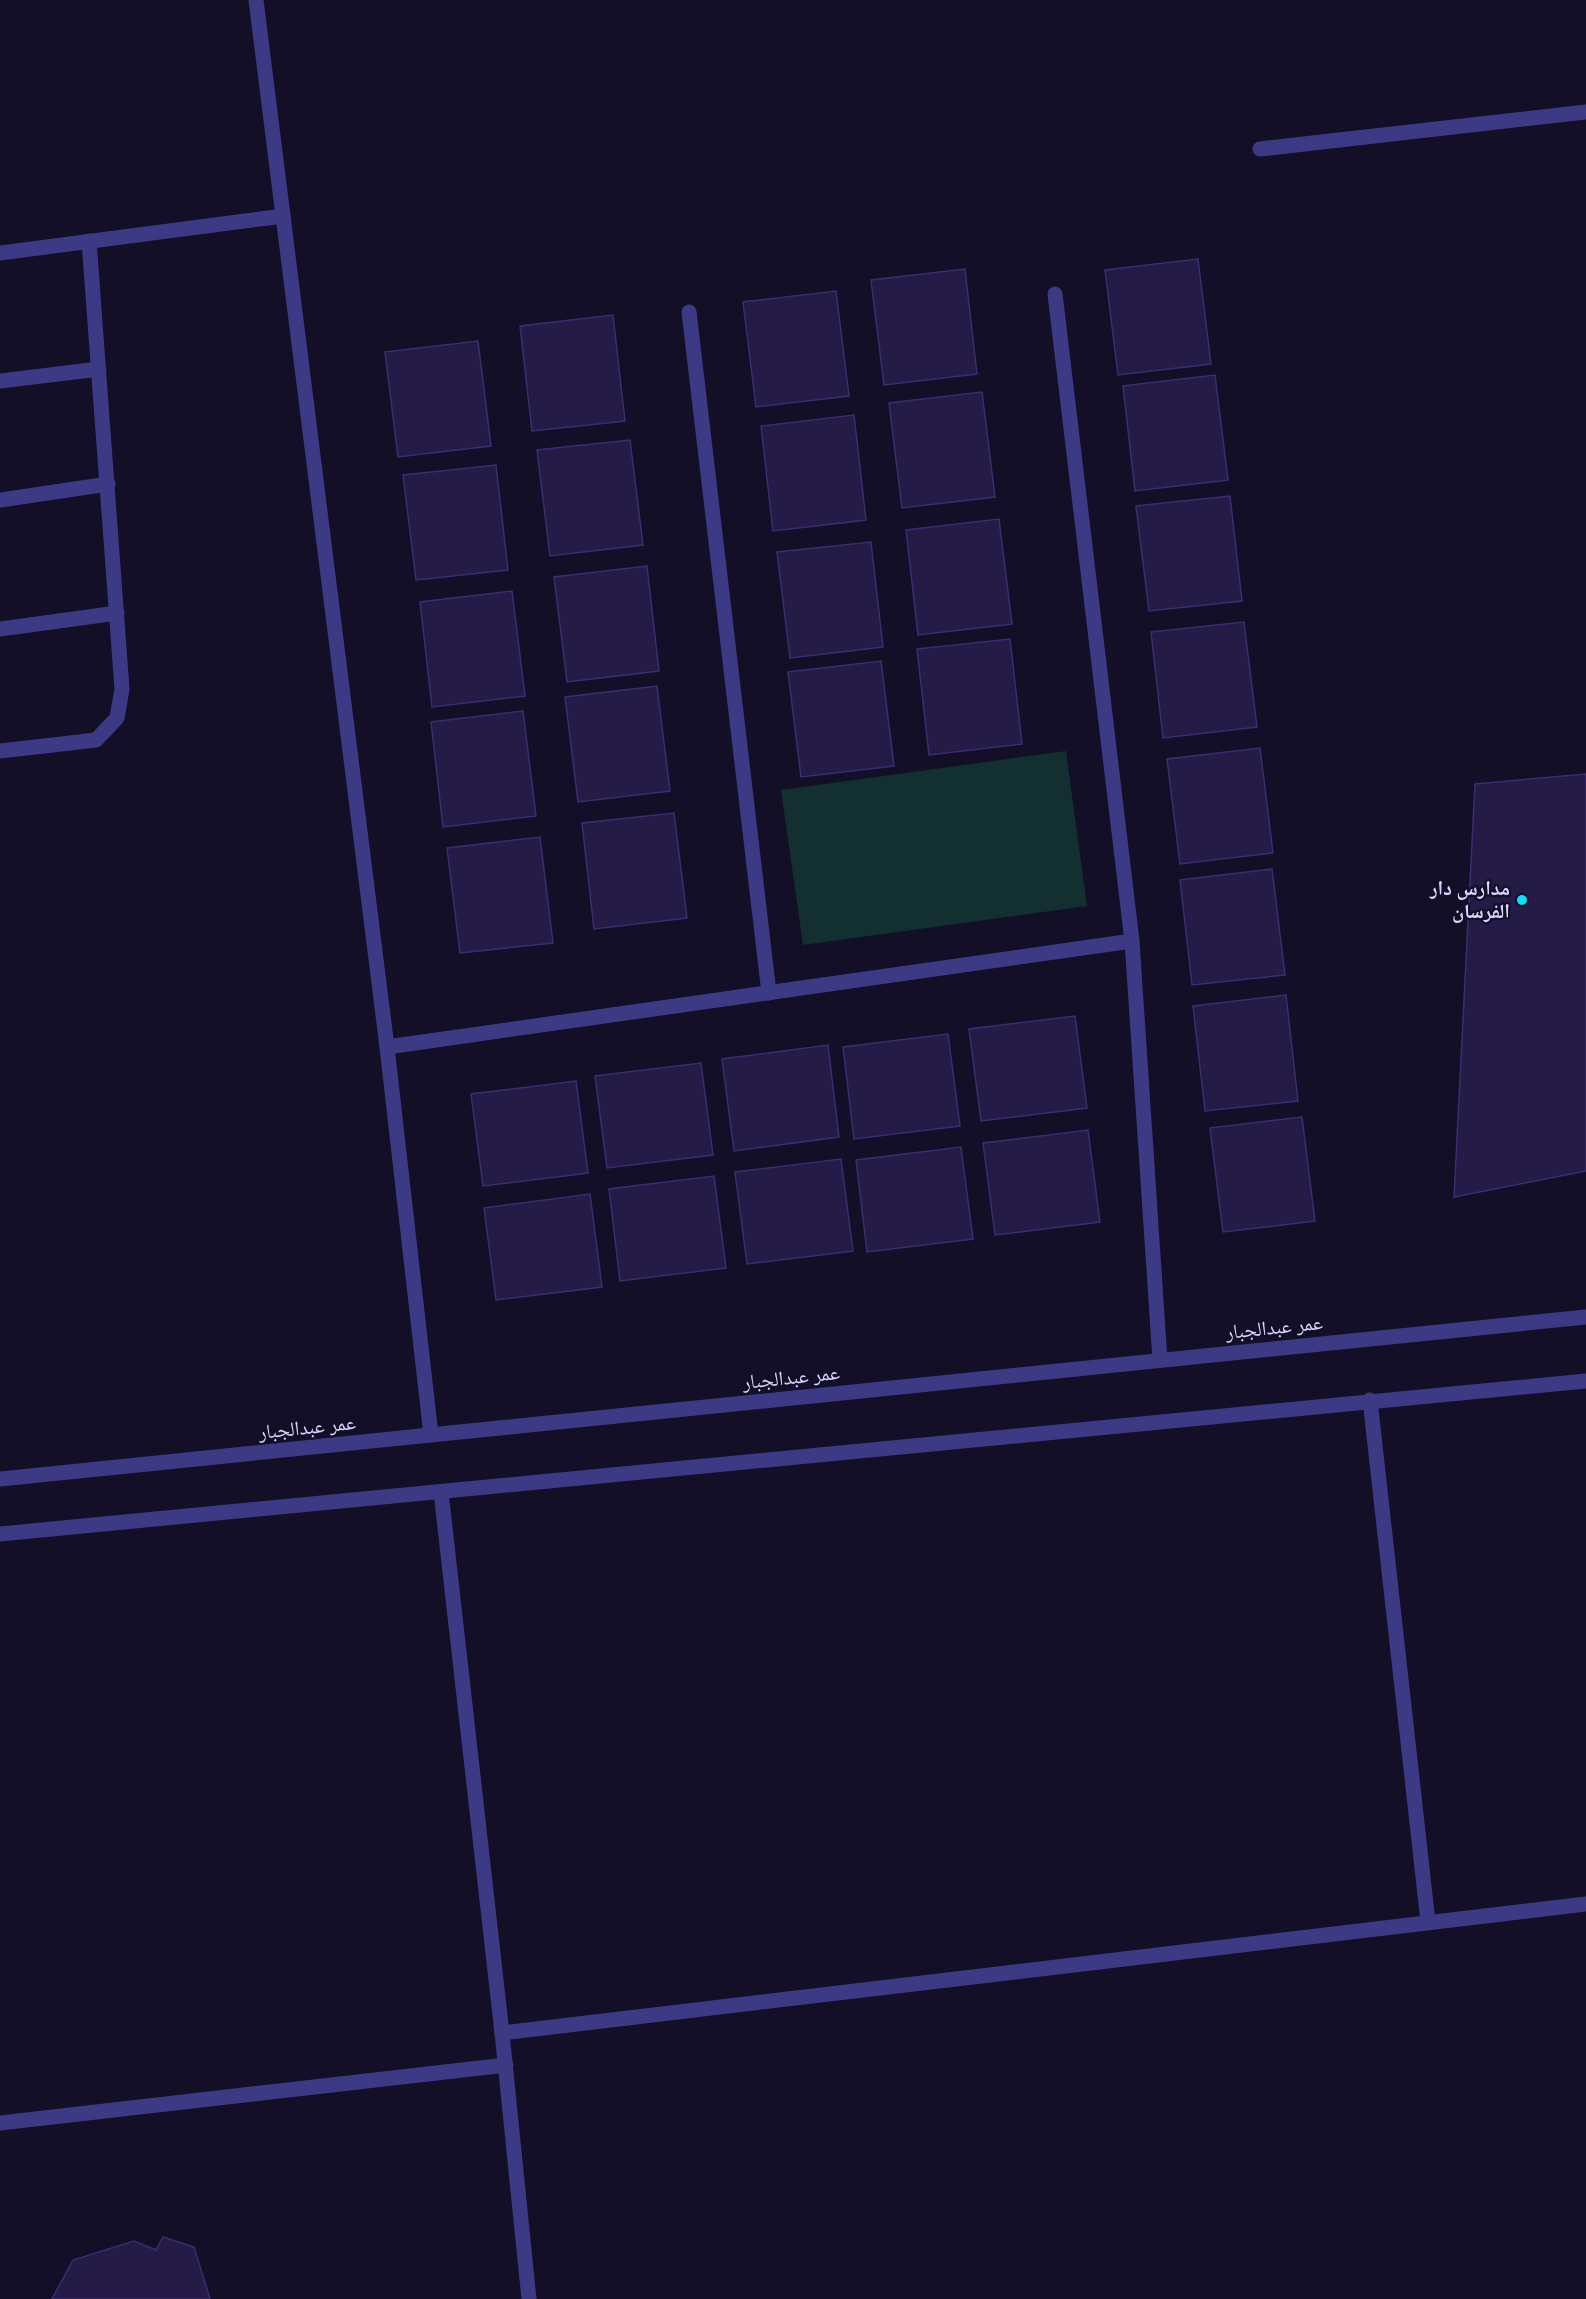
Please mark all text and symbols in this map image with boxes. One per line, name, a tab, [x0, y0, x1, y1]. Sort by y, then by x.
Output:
place label: مدارس دار الفرسان	[1429, 876, 1510, 923]
marker: مدارس دار الفرسان	[1515, 893, 1529, 907]
street label: عمر عبدالجبار	[1223, 1310, 1324, 1344]
street label: عمر عبدالجبار	[740, 1360, 841, 1394]
street label: عمر عبدالجبار	[256, 1410, 357, 1444]

